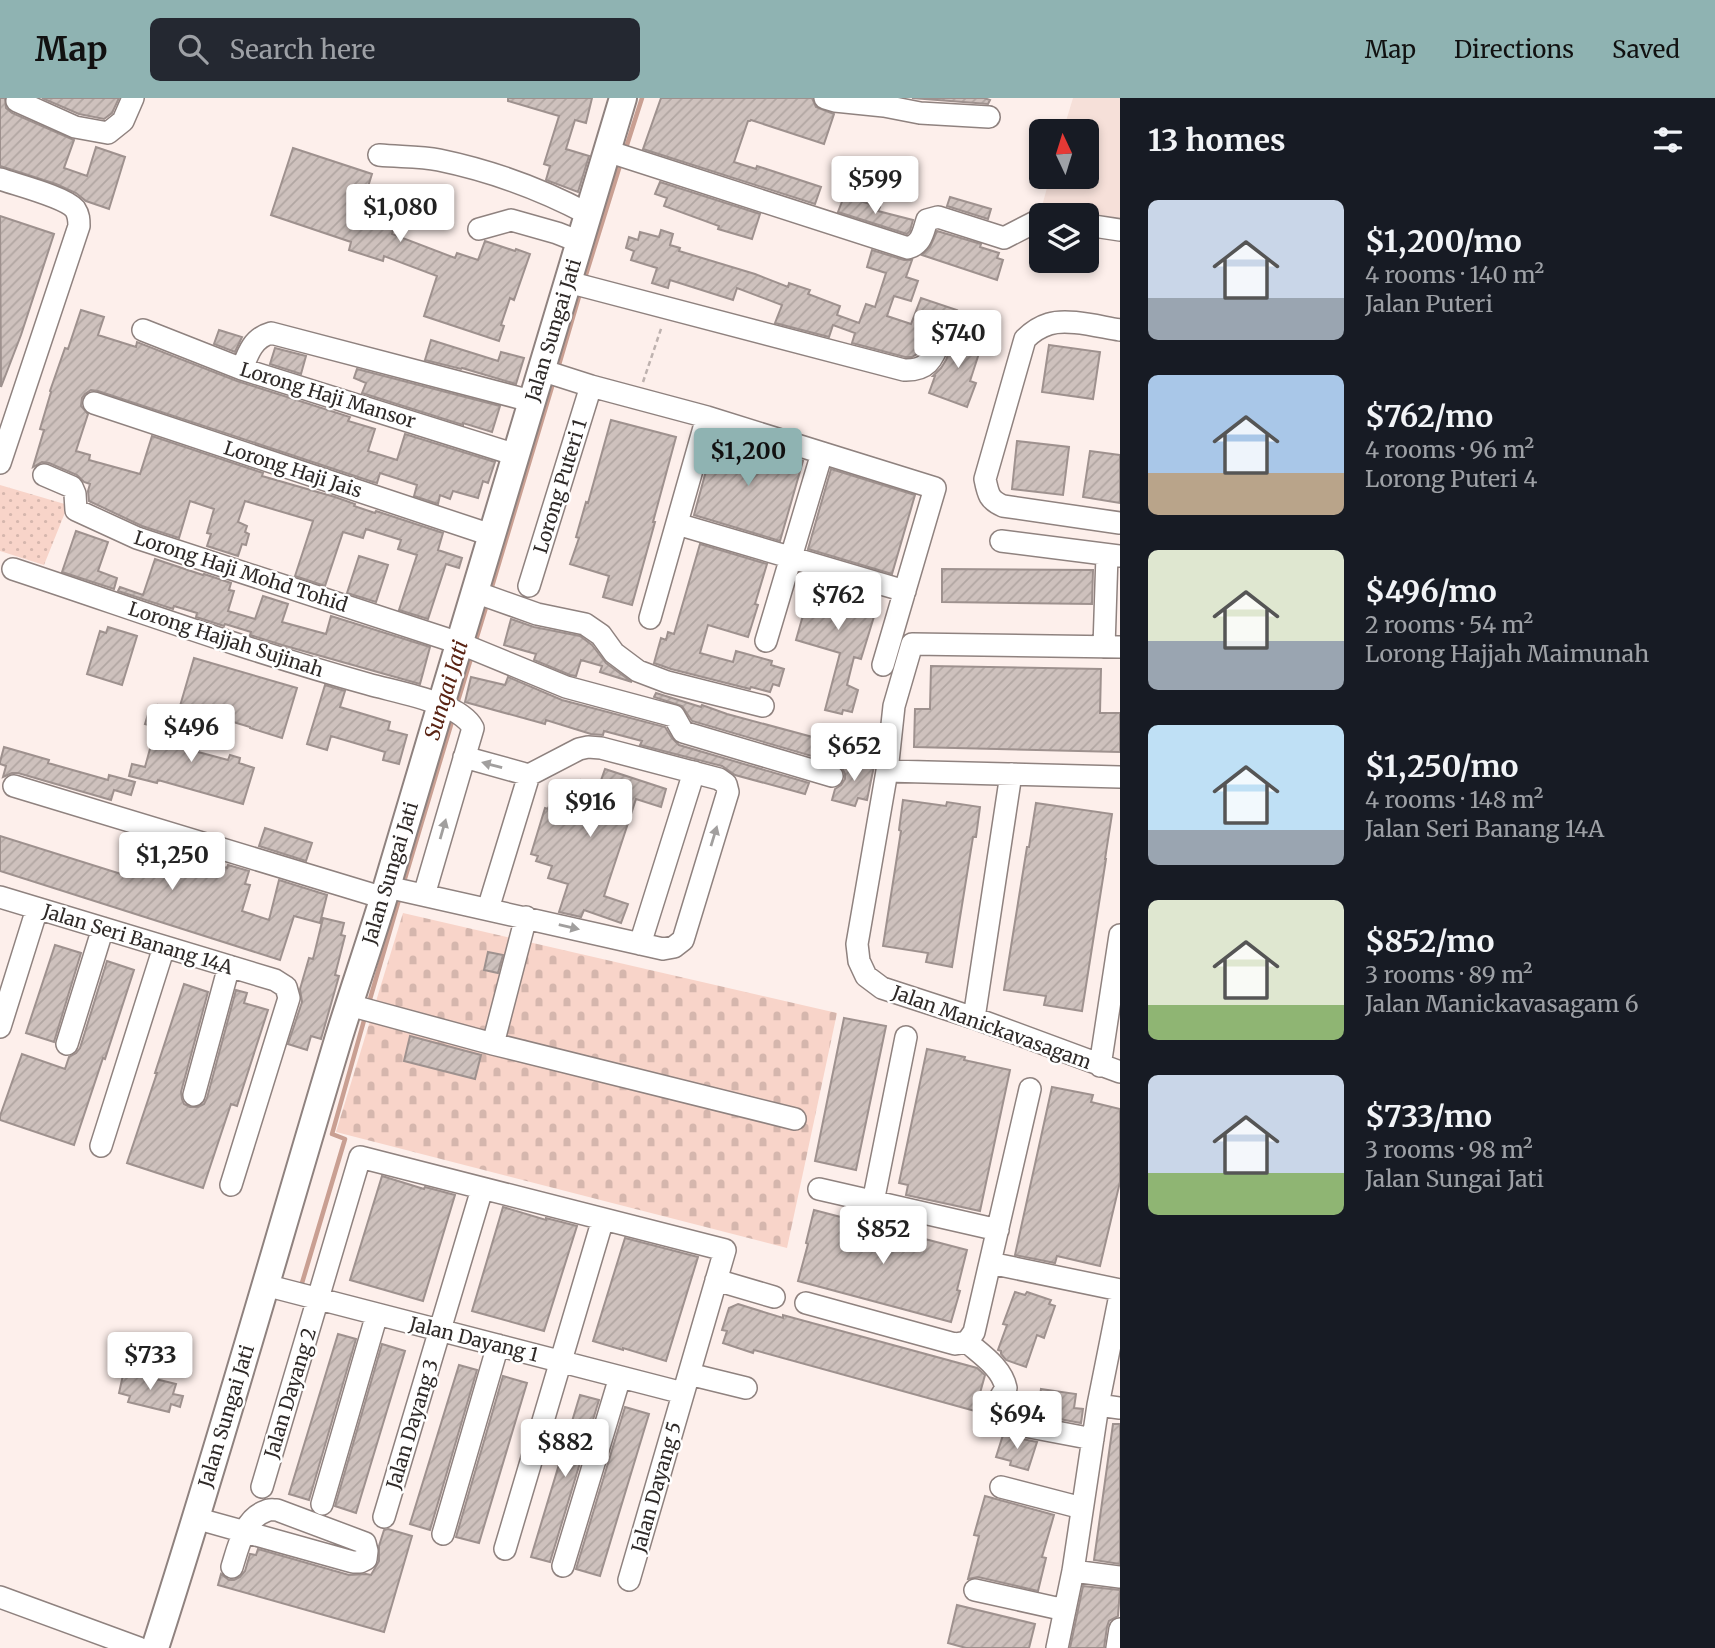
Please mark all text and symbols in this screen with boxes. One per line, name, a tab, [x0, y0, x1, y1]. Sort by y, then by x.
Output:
search box	[150, 18, 640, 81]
text: Map	[35, 29, 108, 70]
icon: search	[174, 30, 212, 68]
text: Search here	[230, 33, 375, 66]
text: Map	[1365, 34, 1416, 65]
text: Directions	[1454, 34, 1574, 65]
text: Saved	[1612, 34, 1680, 65]
north arrow	[1029, 119, 1099, 189]
map controls	[1029, 119, 1099, 273]
text: 13 homes	[1148, 121, 1286, 159]
icon: filters	[1649, 121, 1687, 159]
pin: $599	[834, 156, 916, 216]
text: $599	[847, 164, 903, 193]
pin: $1,080	[343, 184, 457, 244]
text: $1,080	[362, 192, 438, 221]
button: layers	[1029, 203, 1099, 273]
text: $1,200/mo	[1365, 222, 1522, 260]
icon: home	[1204, 228, 1288, 312]
street label: Jalan Sungai Jati	[520, 256, 586, 405]
text: 4 rooms · 140 m²	[1365, 260, 1544, 289]
text: Jalan Puteri	[1365, 289, 1493, 318]
pin: $740	[917, 310, 999, 370]
text: $740	[930, 318, 986, 347]
street label: Lorong Haji Mansor	[237, 357, 419, 433]
text: $762/mo	[1365, 397, 1493, 435]
icon: home	[1204, 403, 1288, 487]
street label: Lorong Puteri 1	[528, 416, 592, 556]
pin: $1,200	[691, 428, 805, 488]
street label: Lorong Haji Jais	[221, 435, 365, 503]
text: 4 rooms · 96 m²	[1365, 435, 1534, 464]
text: $1,200	[710, 436, 786, 465]
text: Lorong Puteri 4	[1365, 464, 1537, 493]
street label: Lorong Haji Mohd Tohid	[131, 525, 351, 617]
text: $496/mo	[1365, 572, 1497, 610]
pin: $762	[797, 573, 879, 632]
icon: home	[1204, 578, 1288, 662]
text: $762	[811, 580, 865, 609]
street label: Lorong Hajjah Sujinah	[125, 596, 327, 682]
text: 2 rooms · 54 m²	[1365, 610, 1533, 639]
water label: Sungai Jati	[418, 637, 474, 743]
text: Lorong Hajjah Maimunah	[1365, 639, 1649, 668]
pin: $496	[150, 704, 232, 764]
text: $496	[163, 712, 219, 741]
pin: $652	[813, 724, 895, 783]
text: $652	[827, 731, 881, 760]
text: $1,250/mo	[1365, 747, 1518, 785]
icon: home	[1204, 753, 1288, 837]
one-way arrow	[481, 759, 503, 770]
pin: $916	[549, 780, 631, 839]
text: 4 rooms · 148 m²	[1365, 785, 1543, 814]
text: $916	[564, 787, 616, 816]
street label: Jalan Sungai Jati	[357, 799, 423, 948]
text: Jalan Seri Banang 14A	[1365, 814, 1604, 843]
one-way arrow	[438, 819, 448, 840]
one-way arrow	[710, 825, 720, 846]
pin: $1,250	[115, 832, 229, 892]
text: $1,250	[135, 840, 209, 869]
street label: Jalan Seri Banang 14A	[39, 898, 237, 980]
one-way arrow	[558, 922, 580, 933]
text: $852/mo	[1365, 922, 1494, 960]
icon: home	[1204, 928, 1288, 1012]
text: 3 rooms · 89 m²	[1365, 960, 1533, 989]
street label: Jalan Manickavasagam	[888, 979, 1095, 1074]
text: Jalan Manickavasagam 6	[1365, 989, 1639, 1018]
text: $733/mo	[1365, 1097, 1492, 1135]
icon: home	[1204, 1103, 1288, 1187]
text: 3 rooms · 98 m²	[1365, 1135, 1533, 1164]
text: Jalan Sungai Jati	[1365, 1164, 1544, 1193]
pin: $852	[842, 1206, 924, 1266]
text: $852	[856, 1214, 910, 1243]
street label: Jalan Dayang 1	[406, 1311, 541, 1367]
street label: Jalan Dayang 2	[259, 1325, 321, 1462]
pin: $733	[109, 1332, 191, 1392]
text: $733	[123, 1340, 177, 1369]
street label: Jalan Sungai Jati	[193, 1342, 259, 1491]
street label: Jalan Dayang 3	[381, 1356, 443, 1493]
pin: $694	[976, 1392, 1058, 1451]
text: $694	[989, 1399, 1045, 1428]
street label: Jalan Dayang 5	[626, 1419, 686, 1556]
pin: $882	[524, 1420, 606, 1479]
text: $882	[537, 1427, 593, 1456]

